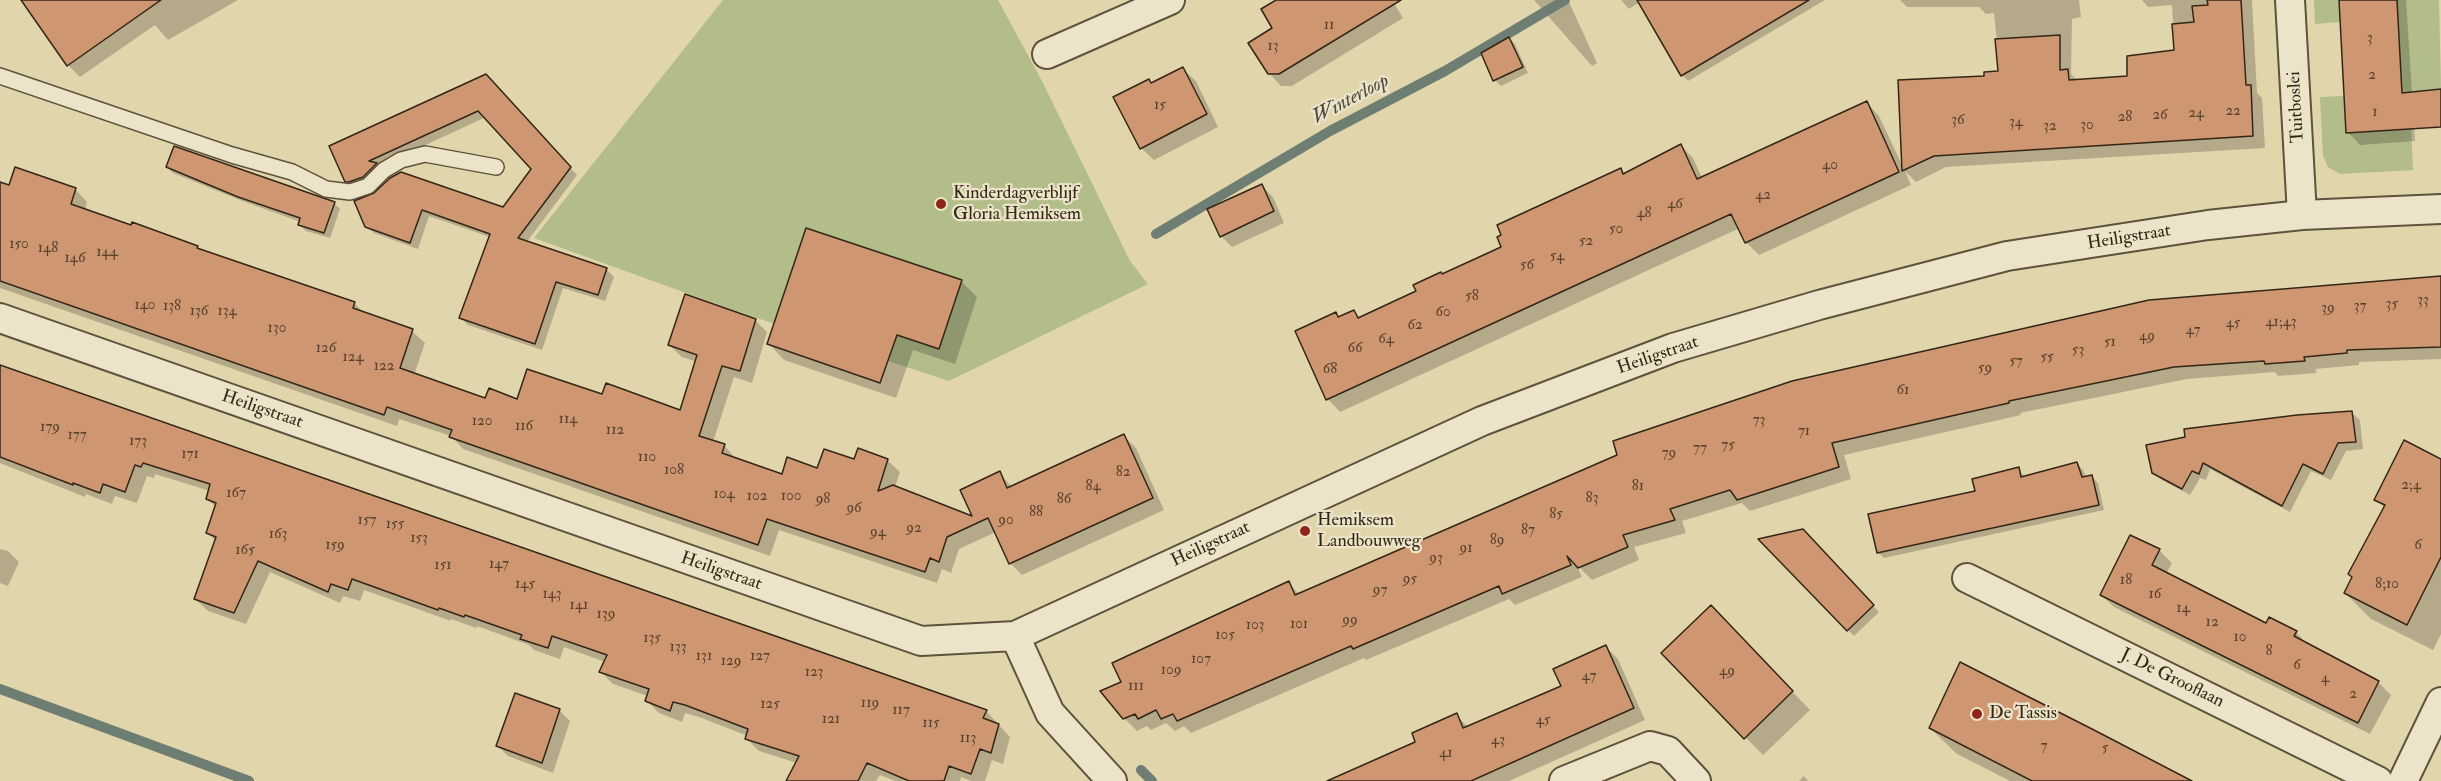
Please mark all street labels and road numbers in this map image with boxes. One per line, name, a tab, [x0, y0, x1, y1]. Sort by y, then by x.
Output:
street label: Tuitboslei	[2284, 71, 2310, 143]
street label: Heiligstraat	[2086, 221, 2172, 255]
street label: Heiligstraat	[1615, 332, 1701, 380]
street label: Heiligstraat	[219, 386, 305, 434]
street label: Heiligstraat	[1168, 517, 1254, 573]
street label: Heiligstraat	[678, 548, 764, 596]
street label: J. De Grooflaan	[2117, 645, 2227, 713]

